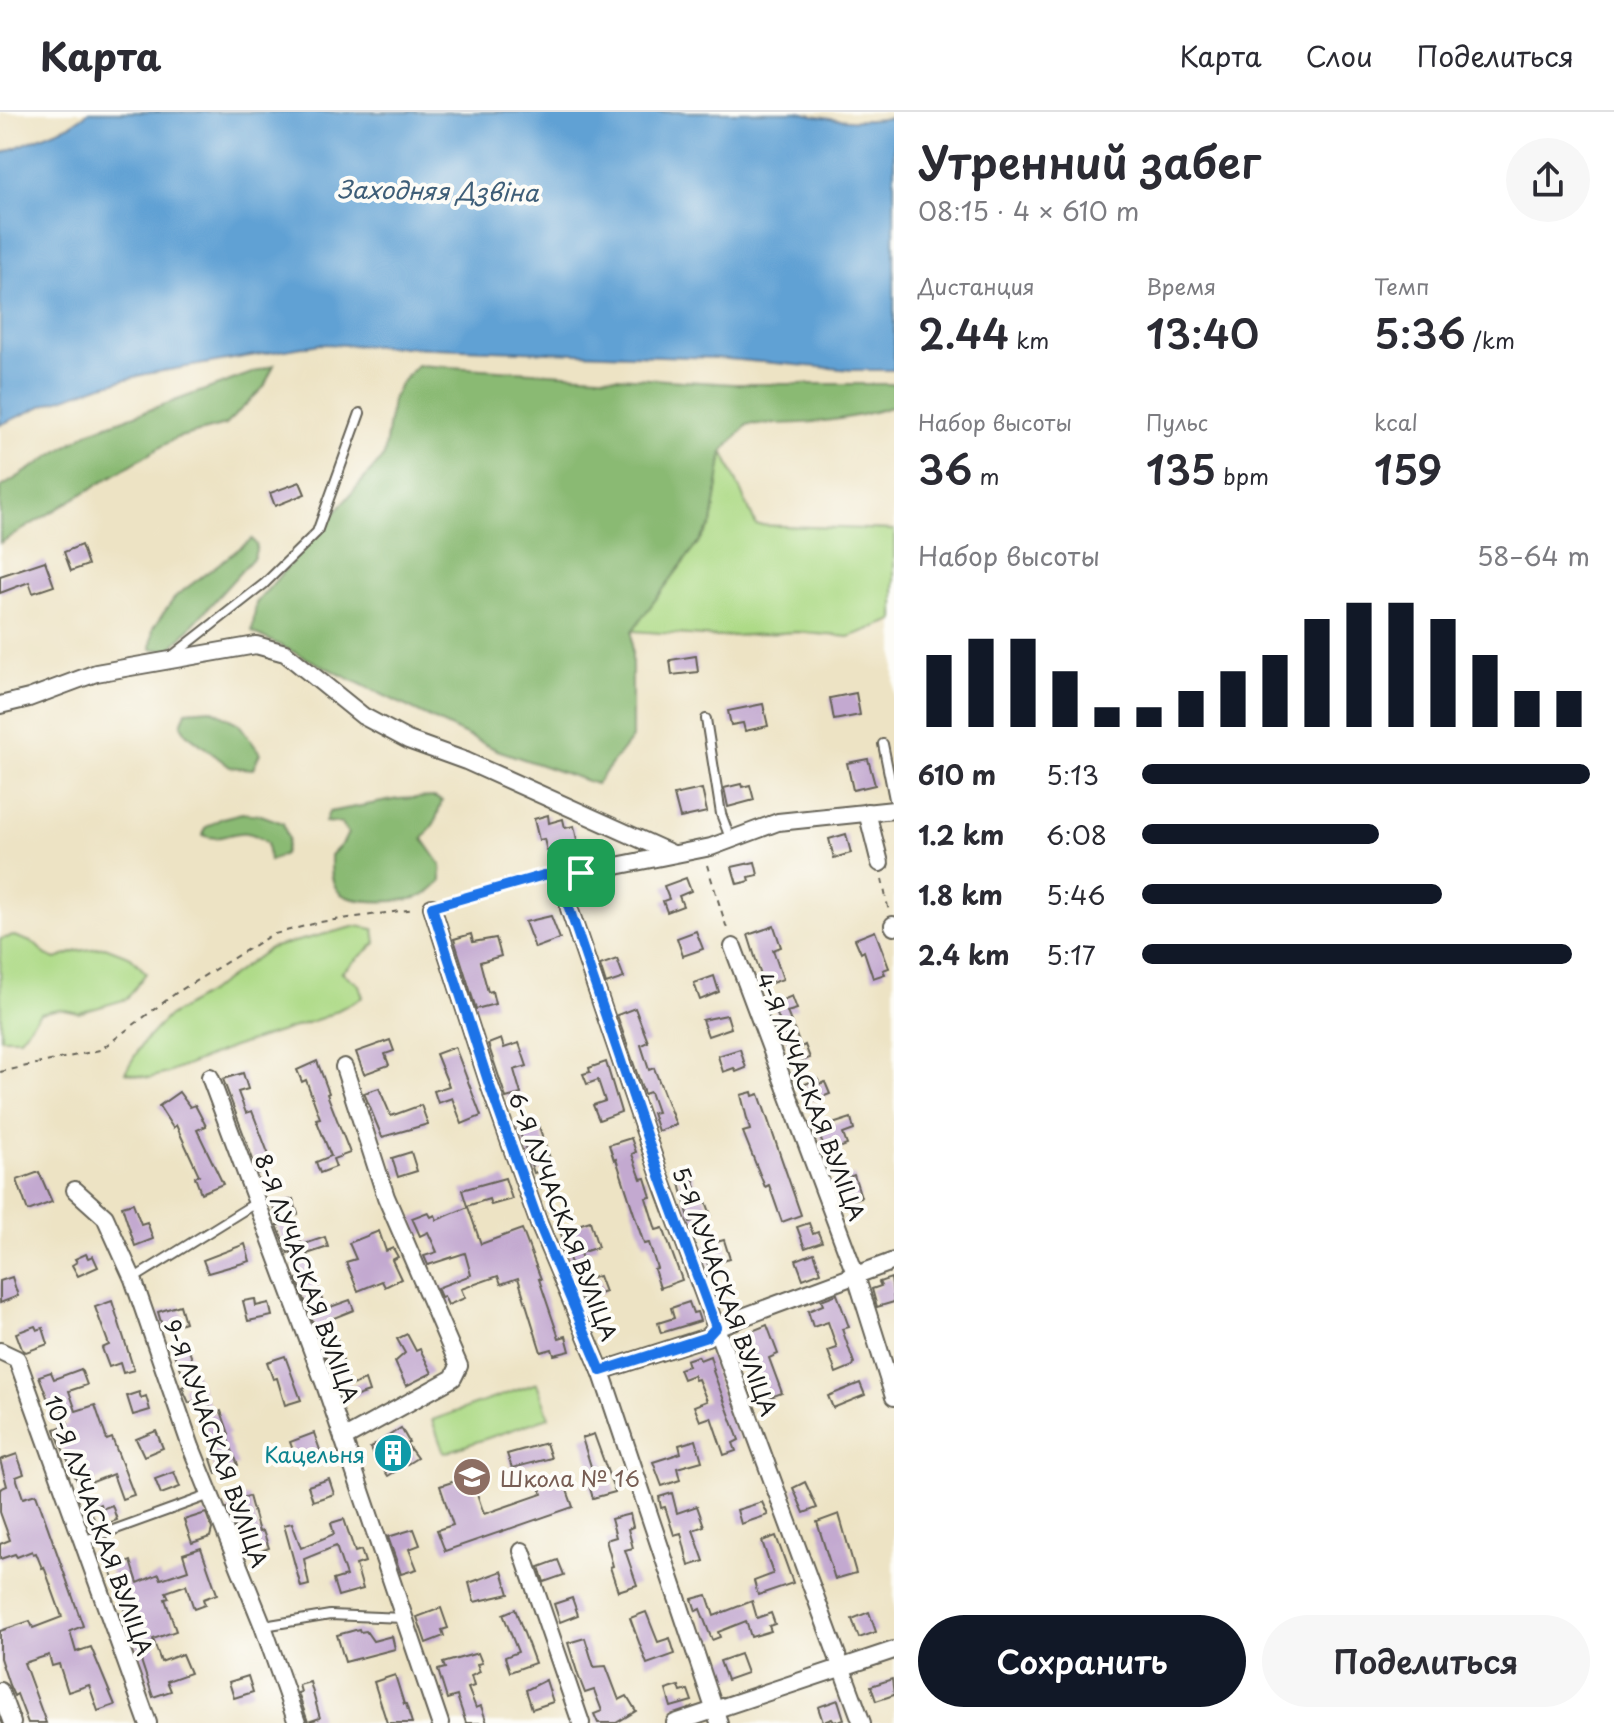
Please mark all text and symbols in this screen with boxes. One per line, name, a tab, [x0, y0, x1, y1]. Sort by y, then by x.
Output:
text: Карта	[40, 27, 162, 84]
text: Карта	[1179, 34, 1262, 77]
text: Слои	[1306, 34, 1373, 77]
text: Поделиться	[1417, 34, 1574, 77]
text: Утренний забег	[918, 128, 1261, 194]
button: share	[1506, 138, 1590, 222]
water label: Заходняя Дзвіна	[337, 170, 540, 210]
text: 08:15 · 4 × 610 m	[918, 191, 1139, 230]
text: Дистанция	[918, 269, 1035, 302]
text: Время	[1146, 269, 1216, 302]
text: Темп	[1374, 269, 1430, 302]
text: 2.44	[918, 302, 1009, 363]
text: 13:40	[1146, 302, 1259, 363]
text: 5:36	[1374, 302, 1466, 363]
text: km	[1009, 323, 1049, 356]
text: /km	[1466, 323, 1515, 356]
text: Набор высоты	[918, 405, 1072, 438]
text: Пульс	[1146, 405, 1208, 438]
text: kcal	[1374, 405, 1418, 438]
text: 36	[918, 438, 972, 499]
text: 135	[1146, 438, 1216, 499]
text: 159	[1374, 438, 1442, 499]
text: m	[972, 459, 1000, 492]
text: bpm	[1216, 459, 1269, 492]
text: Набор высоты	[918, 536, 1100, 575]
text: 58–64 m	[1477, 536, 1590, 575]
text: 610 m	[918, 755, 996, 794]
text: 5:13	[1046, 755, 1099, 794]
text: 1.2 km	[918, 815, 1004, 854]
text: 6:08	[1046, 815, 1107, 854]
pin	[547, 839, 615, 907]
icon: arrive	[559, 851, 603, 895]
text: 1.8 km	[918, 875, 1003, 914]
text: 5:46	[1046, 875, 1106, 914]
text: 2.4 km	[918, 935, 1010, 974]
text: 5:17	[1046, 935, 1096, 974]
street label: 4-Я ЛУЧАСКАЯ ВУЛІЦА	[749, 967, 875, 1225]
street label: 6-Я ЛУЧАСКАЯ ВУЛІЦА	[501, 1087, 627, 1345]
street label: 8-Я ЛУЧАСКАЯ ВУЛІЦА	[248, 1149, 368, 1407]
street label: 5-Я ЛУЧАСКАЯ ВУЛІЦА	[666, 1162, 787, 1420]
street label: 9-Я ЛУЧАСКАЯ ВУЛІЦА	[157, 1314, 277, 1572]
street label: 10-Я ЛУЧАСКАЯ ВУЛІЦА	[37, 1390, 163, 1660]
building icon: Кацельня	[372, 1432, 414, 1474]
place label: Кацельня	[264, 1437, 365, 1470]
school or university icon: Школа № 16	[451, 1456, 493, 1498]
place label: Школа № 16	[500, 1461, 640, 1494]
button: Сохранить	[918, 1615, 1246, 1707]
button: Поделиться	[1262, 1615, 1590, 1707]

